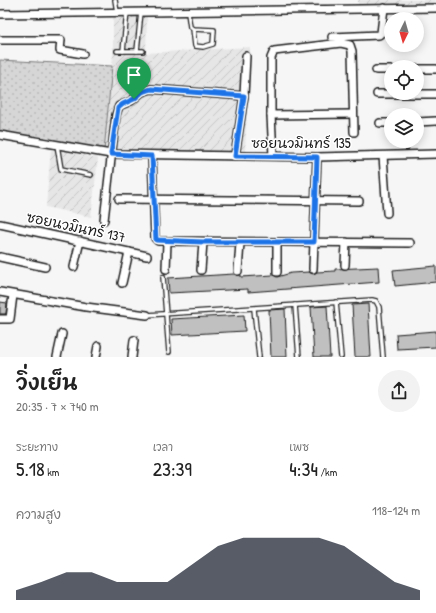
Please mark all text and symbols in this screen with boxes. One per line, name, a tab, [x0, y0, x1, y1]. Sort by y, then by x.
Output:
north arrow	[384, 12, 424, 52]
map controls	[384, 12, 424, 148]
pin	[117, 58, 151, 99]
button: locate	[384, 60, 424, 100]
icon: arrive	[123, 64, 145, 86]
button: layers	[384, 108, 424, 148]
street label: ซอยนวมินทร์ 135	[251, 133, 351, 152]
street label: ซอยนวมินทร์ 137	[25, 207, 127, 246]
text: วิ่งเย็น	[16, 367, 78, 397]
button: share	[378, 370, 420, 412]
text: 20:35 · 7 × 740 m	[16, 397, 99, 415]
text: ระยะทาง	[16, 440, 58, 454]
text: เวลา	[153, 440, 173, 454]
text: เพซ	[289, 440, 309, 454]
text: 5.18	[16, 455, 45, 482]
text: 23:39	[153, 455, 192, 482]
text: 4:34	[289, 455, 318, 482]
text: km	[45, 465, 59, 479]
text: /km	[318, 465, 337, 479]
text: 118–124 m	[372, 501, 420, 519]
text: ความสูง	[16, 505, 61, 523]

